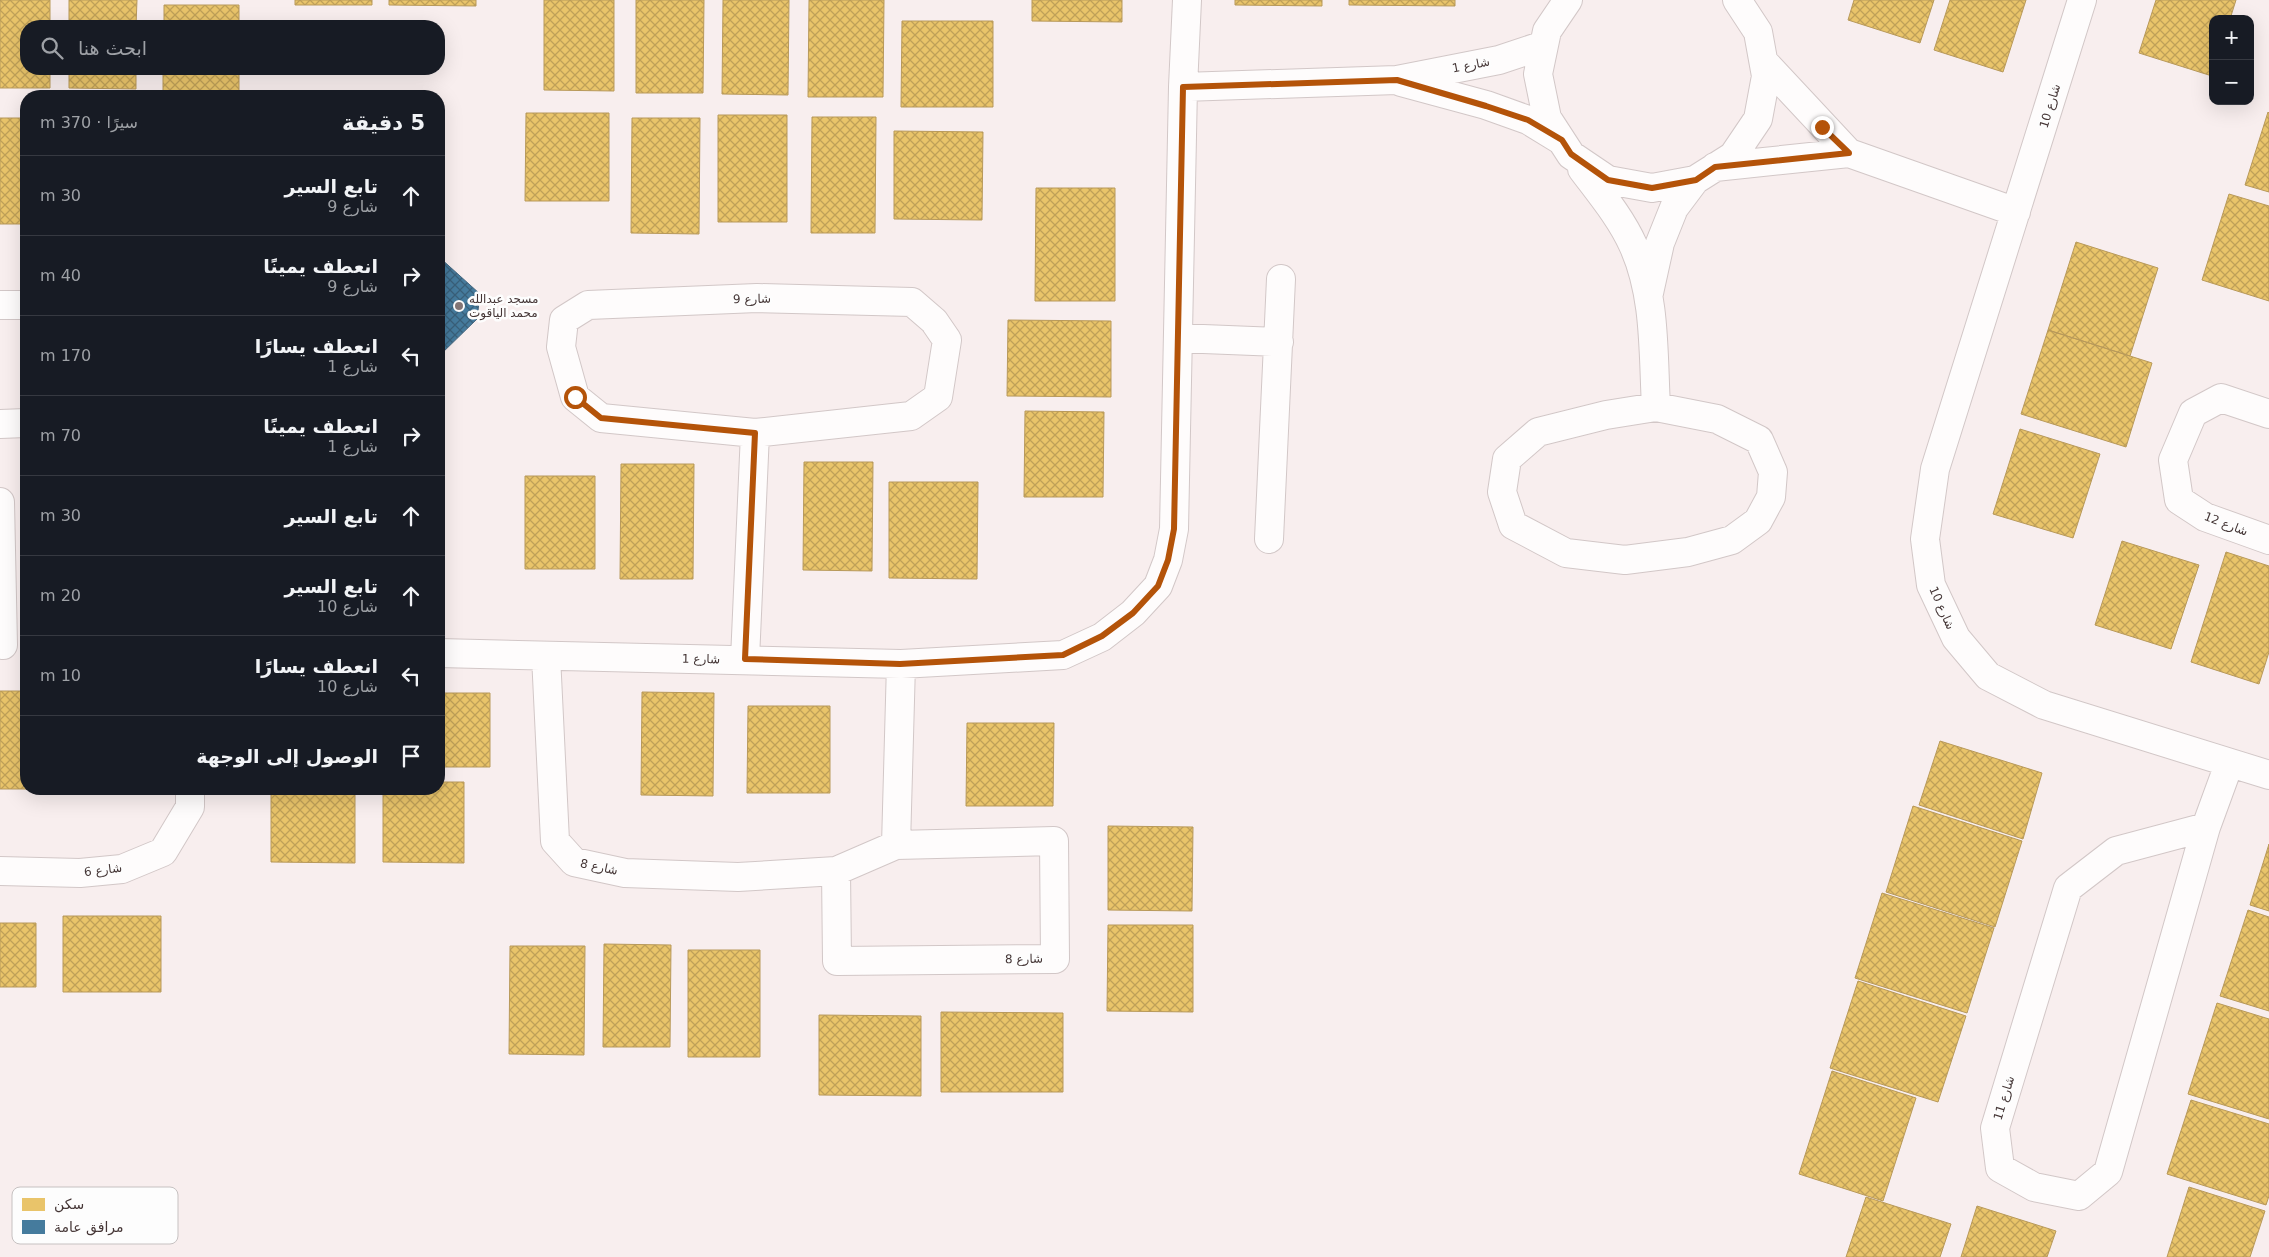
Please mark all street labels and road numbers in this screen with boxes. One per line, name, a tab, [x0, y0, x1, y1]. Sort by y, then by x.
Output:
street label: شارع 1	[1451, 54, 1491, 76]
street label: شارع 10	[2037, 82, 2064, 130]
street label: شارع 9	[733, 292, 771, 307]
street label: شارع 12	[2202, 509, 2250, 540]
street label: شارع 10	[1925, 584, 1958, 632]
street label: شارع 1	[682, 652, 720, 667]
street label: شارع 8	[579, 856, 619, 879]
street label: شارع 6	[83, 861, 123, 880]
street label: شارع 8	[1005, 952, 1043, 967]
street label: شارع 11	[1991, 1074, 2018, 1122]

